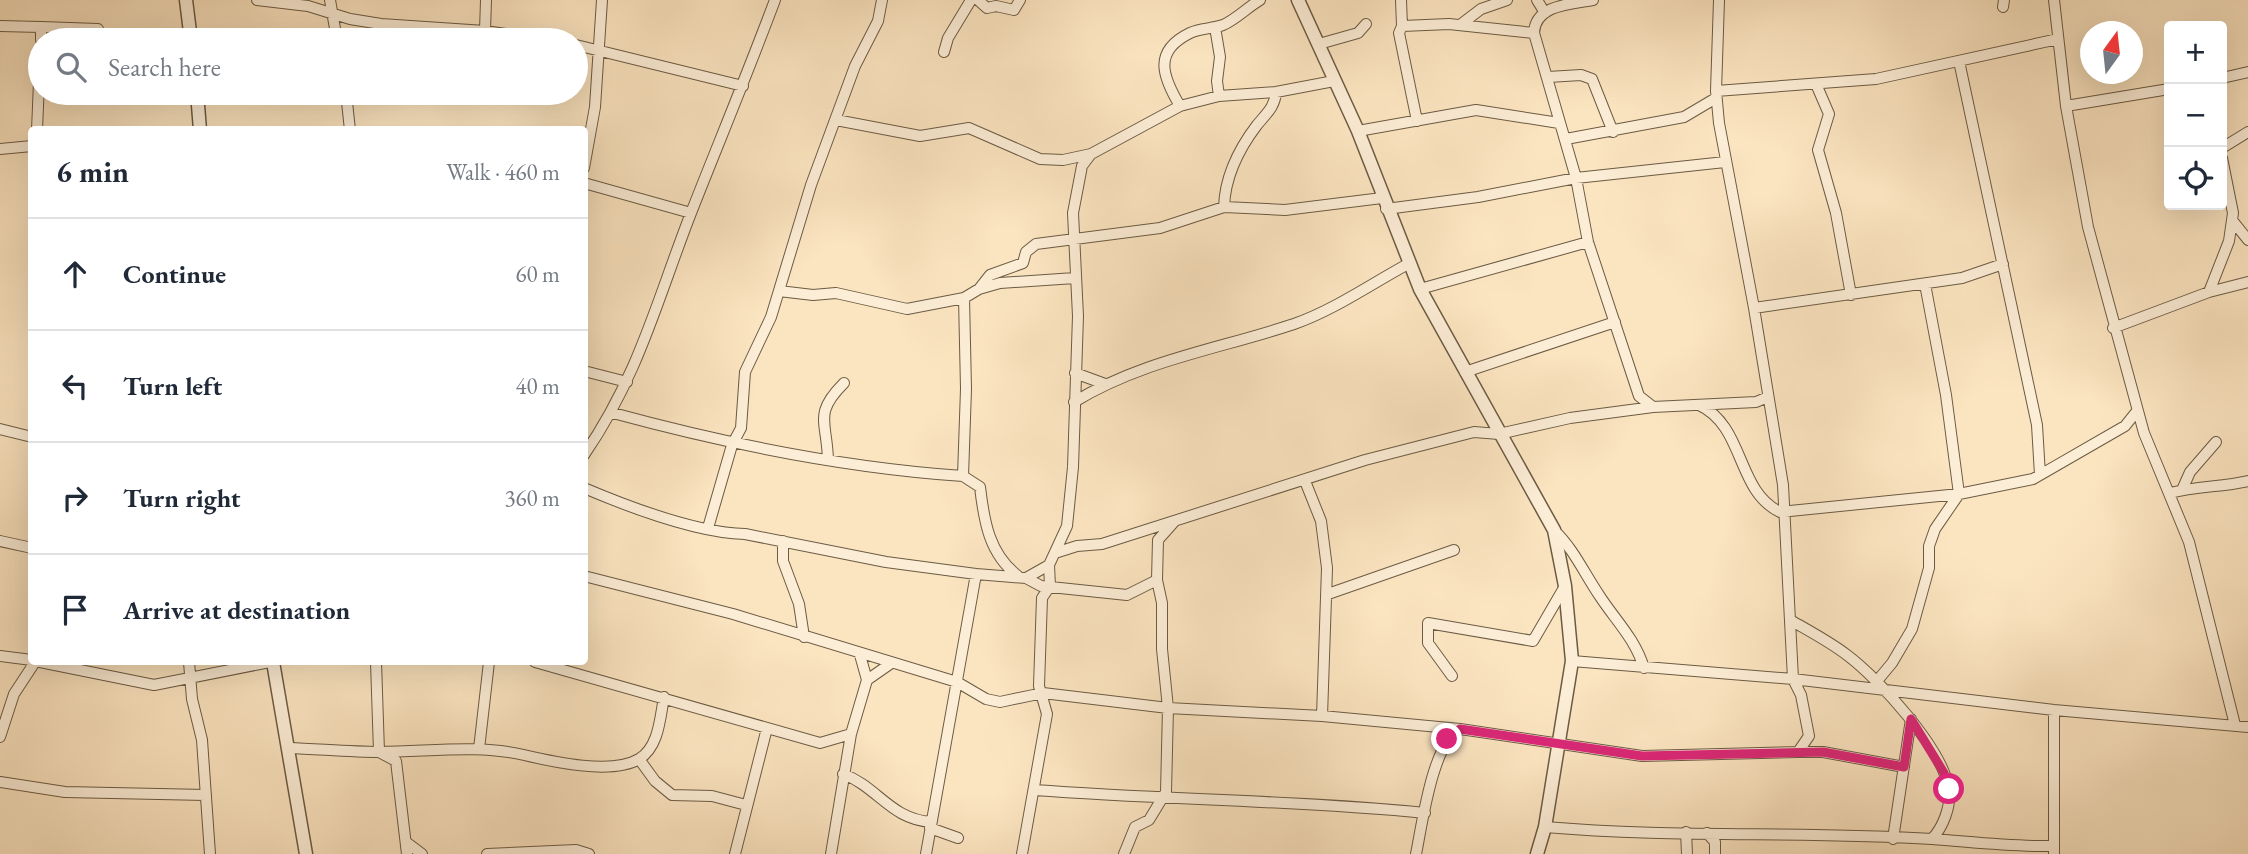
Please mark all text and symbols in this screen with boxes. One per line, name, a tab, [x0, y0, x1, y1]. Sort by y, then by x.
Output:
north arrow	[2080, 21, 2143, 84]
map controls	[2164, 21, 2227, 210]
button: +	[2164, 21, 2227, 84]
search box	[28, 28, 588, 105]
icon: search	[52, 48, 90, 86]
text: Search here	[108, 50, 221, 84]
button: −	[2164, 84, 2227, 147]
button: locate	[2164, 147, 2227, 210]
text: 6 min	[56, 152, 129, 191]
text: Walk · 460 m	[446, 157, 560, 187]
icon: ahead	[56, 255, 94, 293]
text: Continue	[123, 257, 226, 291]
text: 60 m	[515, 259, 560, 289]
icon: left	[56, 367, 94, 405]
text: Turn left	[123, 369, 222, 403]
text: 40 m	[515, 371, 560, 401]
icon: right	[56, 479, 94, 517]
text: Turn right	[123, 481, 241, 515]
text: 360 m	[504, 483, 560, 513]
icon: arrive	[56, 591, 94, 629]
text: Arrive at destination	[123, 593, 350, 627]
route end	[1431, 723, 1462, 754]
route start	[1933, 773, 1964, 804]

